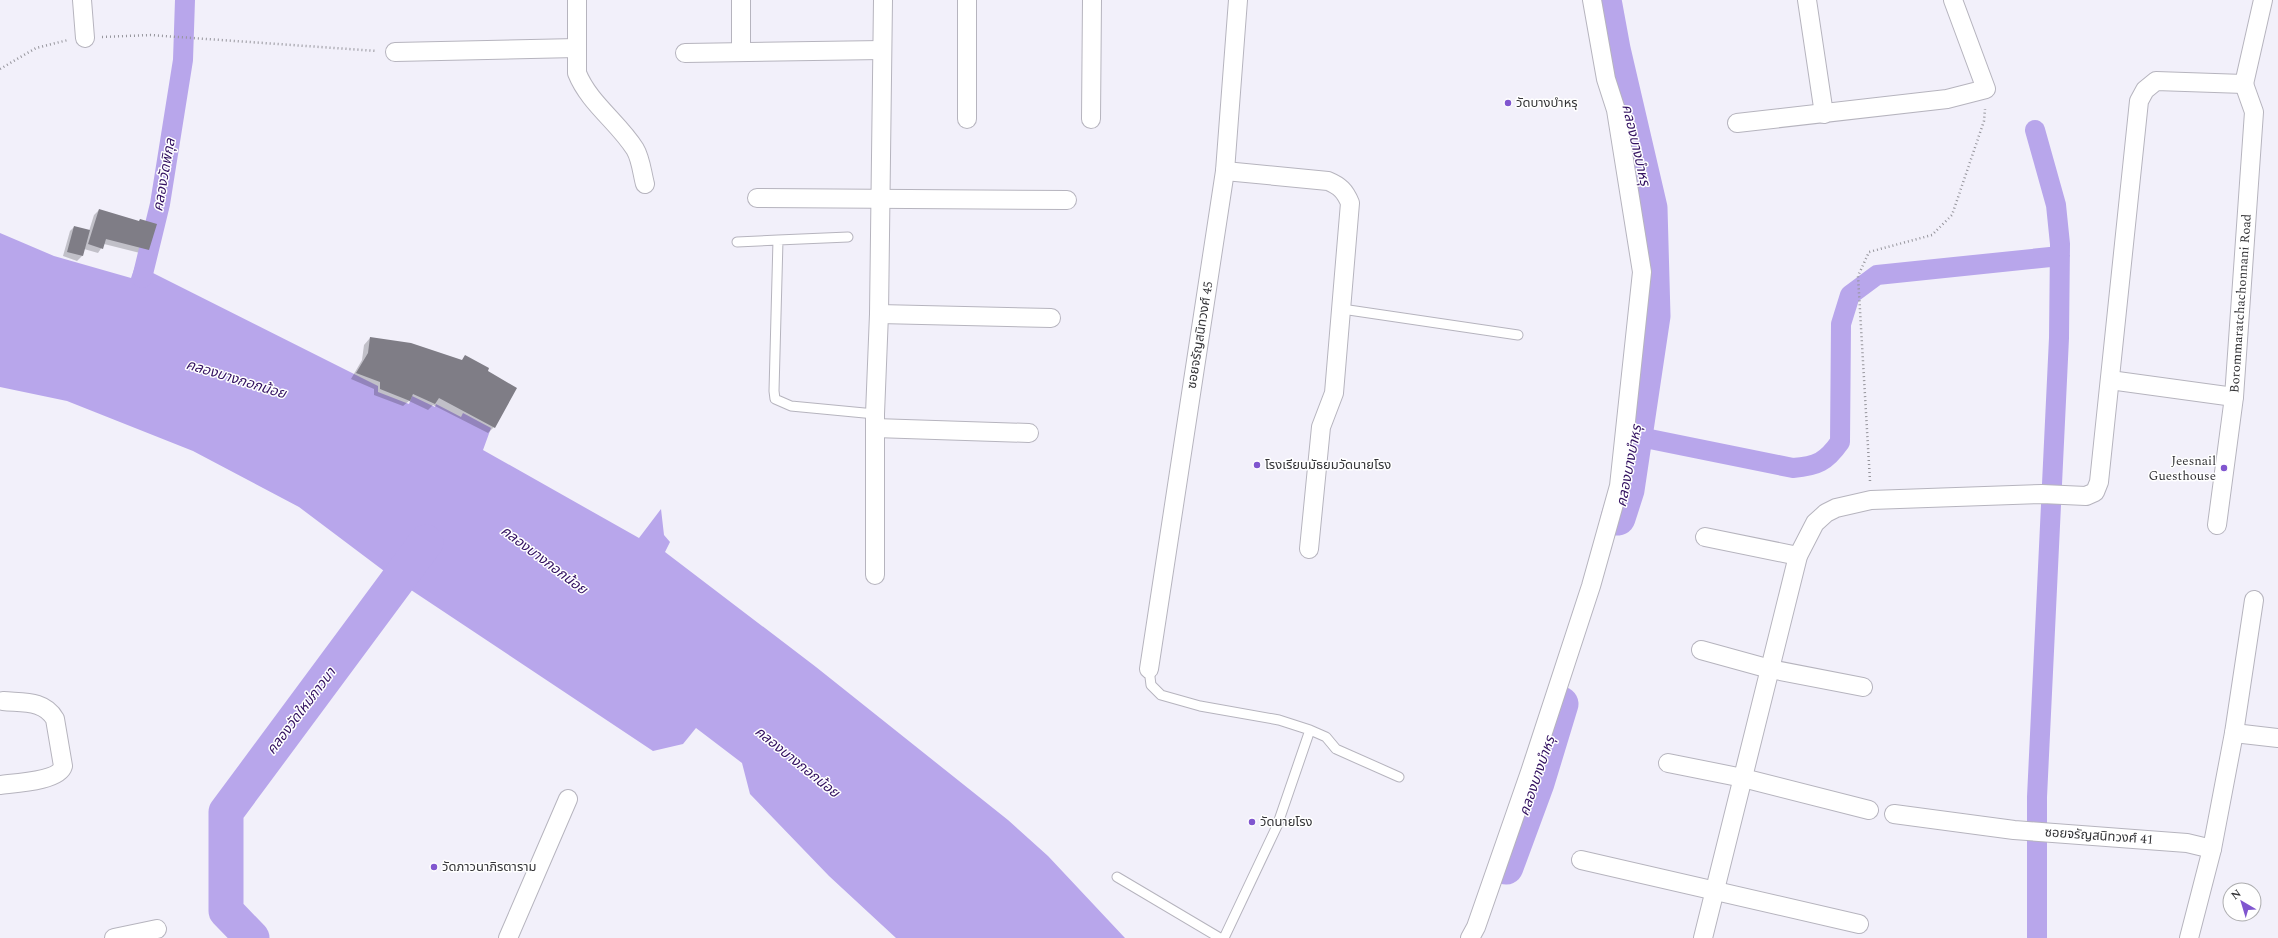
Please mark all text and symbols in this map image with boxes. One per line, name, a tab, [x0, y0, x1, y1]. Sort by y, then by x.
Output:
place label: วัดบางบำหรุ	[1516, 93, 1578, 113]
marker: วัดบางบำหรุ	[1503, 98, 1513, 108]
water label: คลองบางบำหรุ	[1616, 102, 1656, 189]
water label: คลองวัดพิกุล	[147, 136, 181, 213]
street label: Borommaratchachonnani Road	[2224, 213, 2257, 394]
street label: ซอยจรัญสนิทวงศ์ 45	[1182, 280, 1218, 390]
water label: คลองบางกอกน้อย	[183, 354, 290, 405]
water label: คลองบางบำหรุ	[1611, 422, 1647, 509]
place label: Jeesnail Guesthouse	[2149, 451, 2216, 486]
place label: โรงเรียนมัธยมวัดนายโรง	[1265, 455, 1391, 475]
marker: โรงเรียนมัธยมวัดนายโรง	[1252, 460, 1262, 470]
marker: Jeesnail Guesthouse	[2219, 463, 2229, 473]
water label: คลองบางกอกน้อย	[496, 520, 593, 601]
water label: คลองวัดใหม่ภาวนา	[261, 662, 341, 759]
water label: คลองบางกอกน้อย	[750, 721, 845, 804]
water label: คลองบางบำหรุ	[1514, 732, 1561, 819]
place label: วัดนายโรง	[1260, 812, 1313, 832]
marker: วัดนายโรง	[1247, 817, 1257, 827]
street label: ซอยจรัญสนิทวงศ์ 41	[2044, 822, 2154, 850]
place label: วัดภาวนาภิรตาราม	[442, 857, 537, 877]
marker: วัดภาวนาภิรตาราม	[429, 862, 439, 872]
north arrow	[2222, 882, 2262, 922]
text: N	[2227, 885, 2245, 904]

